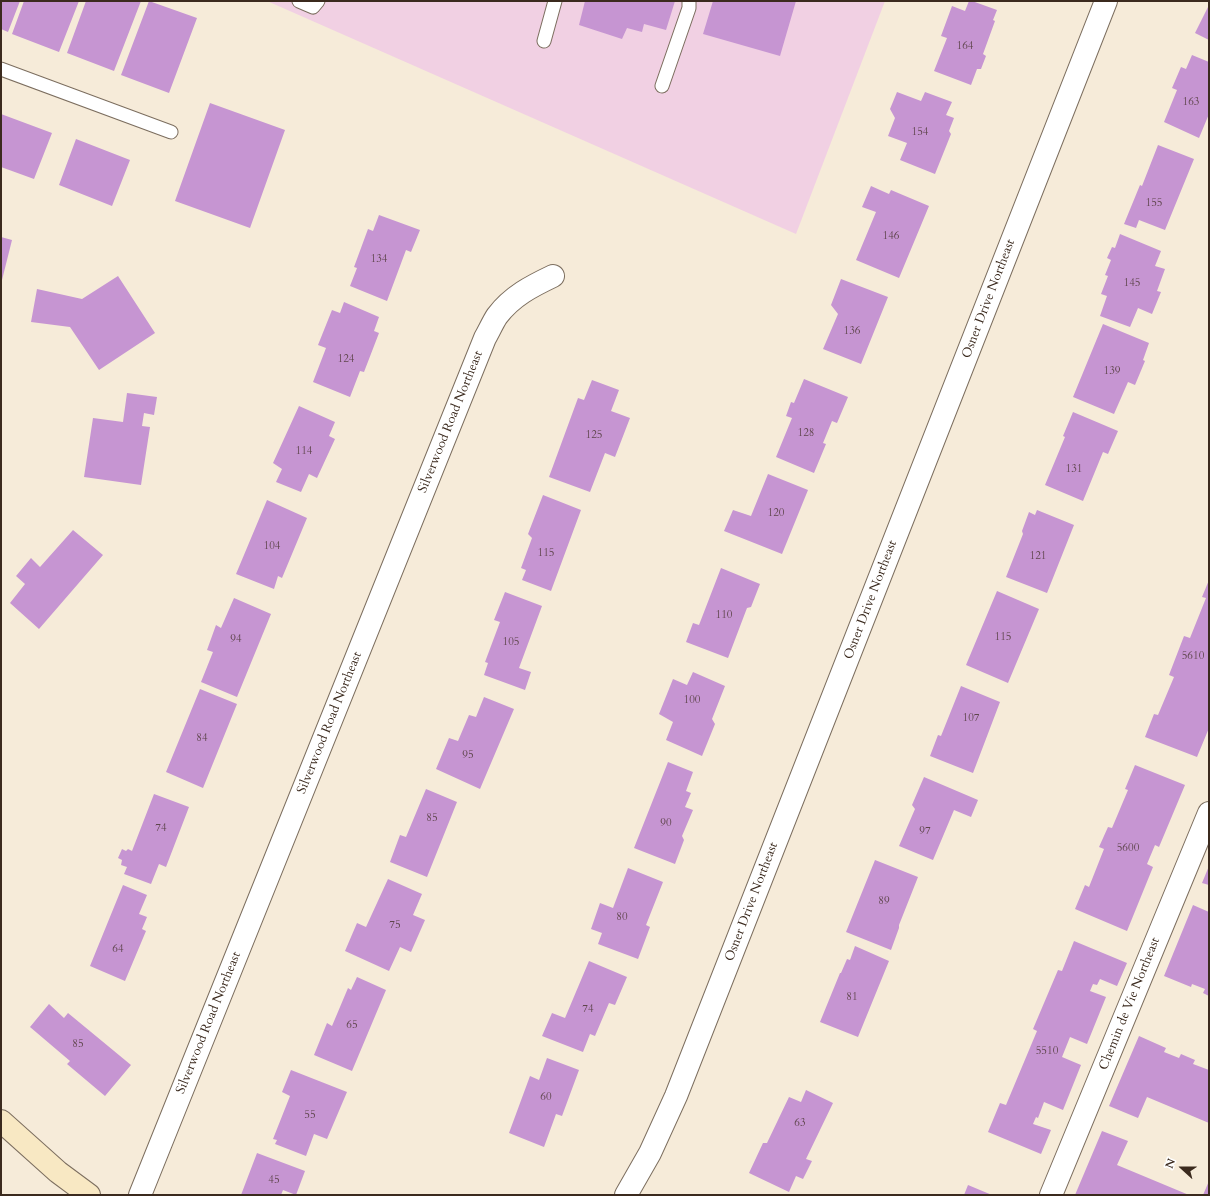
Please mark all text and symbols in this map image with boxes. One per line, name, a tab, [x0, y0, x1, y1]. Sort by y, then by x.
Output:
house number: 164	[957, 39, 973, 53]
house number: 163	[1183, 95, 1199, 109]
house number: 154	[912, 125, 928, 139]
house number: 155	[1146, 196, 1162, 210]
house number: 146	[883, 229, 899, 243]
street label: Osner Drive Northeast	[959, 237, 1019, 361]
house number: 134	[371, 252, 387, 266]
house number: 145	[1124, 276, 1140, 290]
house number: 136	[844, 324, 860, 338]
street label: Silverwood Road Northeast	[415, 349, 487, 495]
house number: 124	[338, 352, 354, 366]
house number: 139	[1104, 364, 1120, 378]
house number: 128	[798, 426, 814, 440]
house number: 125	[586, 428, 602, 442]
house number: 114	[296, 444, 312, 458]
house number: 131	[1066, 462, 1082, 476]
house number: 120	[768, 506, 784, 520]
street label: Osner Drive Northeast	[841, 538, 901, 662]
house number: 104	[264, 539, 280, 553]
house number: 115	[538, 546, 554, 560]
house number: 121	[1030, 549, 1046, 563]
house number: 110	[716, 608, 732, 622]
house number: 115	[995, 630, 1011, 644]
house number: 94	[230, 632, 242, 646]
house number: 105	[503, 635, 519, 649]
house number: 5610	[1182, 649, 1204, 663]
street label: Silverwood Road Northeast	[294, 650, 366, 796]
house number: 100	[684, 693, 700, 707]
house number: 107	[963, 711, 979, 725]
house number: 84	[196, 731, 208, 745]
house number: 95	[462, 748, 474, 762]
house number: 85	[426, 811, 438, 825]
house number: 90	[660, 816, 672, 830]
house number: 74	[155, 821, 167, 835]
house number: 97	[919, 824, 931, 838]
street label: Osner Drive Northeast	[722, 840, 782, 964]
house number: 5600	[1117, 841, 1139, 855]
house number: 89	[878, 894, 890, 908]
house number: 80	[616, 910, 628, 924]
house number: 75	[389, 918, 401, 932]
street label: Chemin de Vie Northeast	[1096, 935, 1164, 1073]
house number: 64	[112, 942, 124, 956]
street label: Silverwood Road Northeast	[173, 950, 245, 1096]
house number: 81	[846, 990, 858, 1004]
house number: 74	[582, 1002, 594, 1016]
house number: 65	[346, 1018, 358, 1032]
house number: 85	[72, 1037, 84, 1051]
house number: 5510	[1036, 1044, 1058, 1058]
house number: 60	[540, 1090, 552, 1104]
house number: 55	[304, 1108, 316, 1122]
house number: 63	[794, 1116, 806, 1130]
north arrow	[1162, 1148, 1202, 1188]
text: N	[1162, 1156, 1179, 1171]
house number: 45	[268, 1173, 280, 1187]

